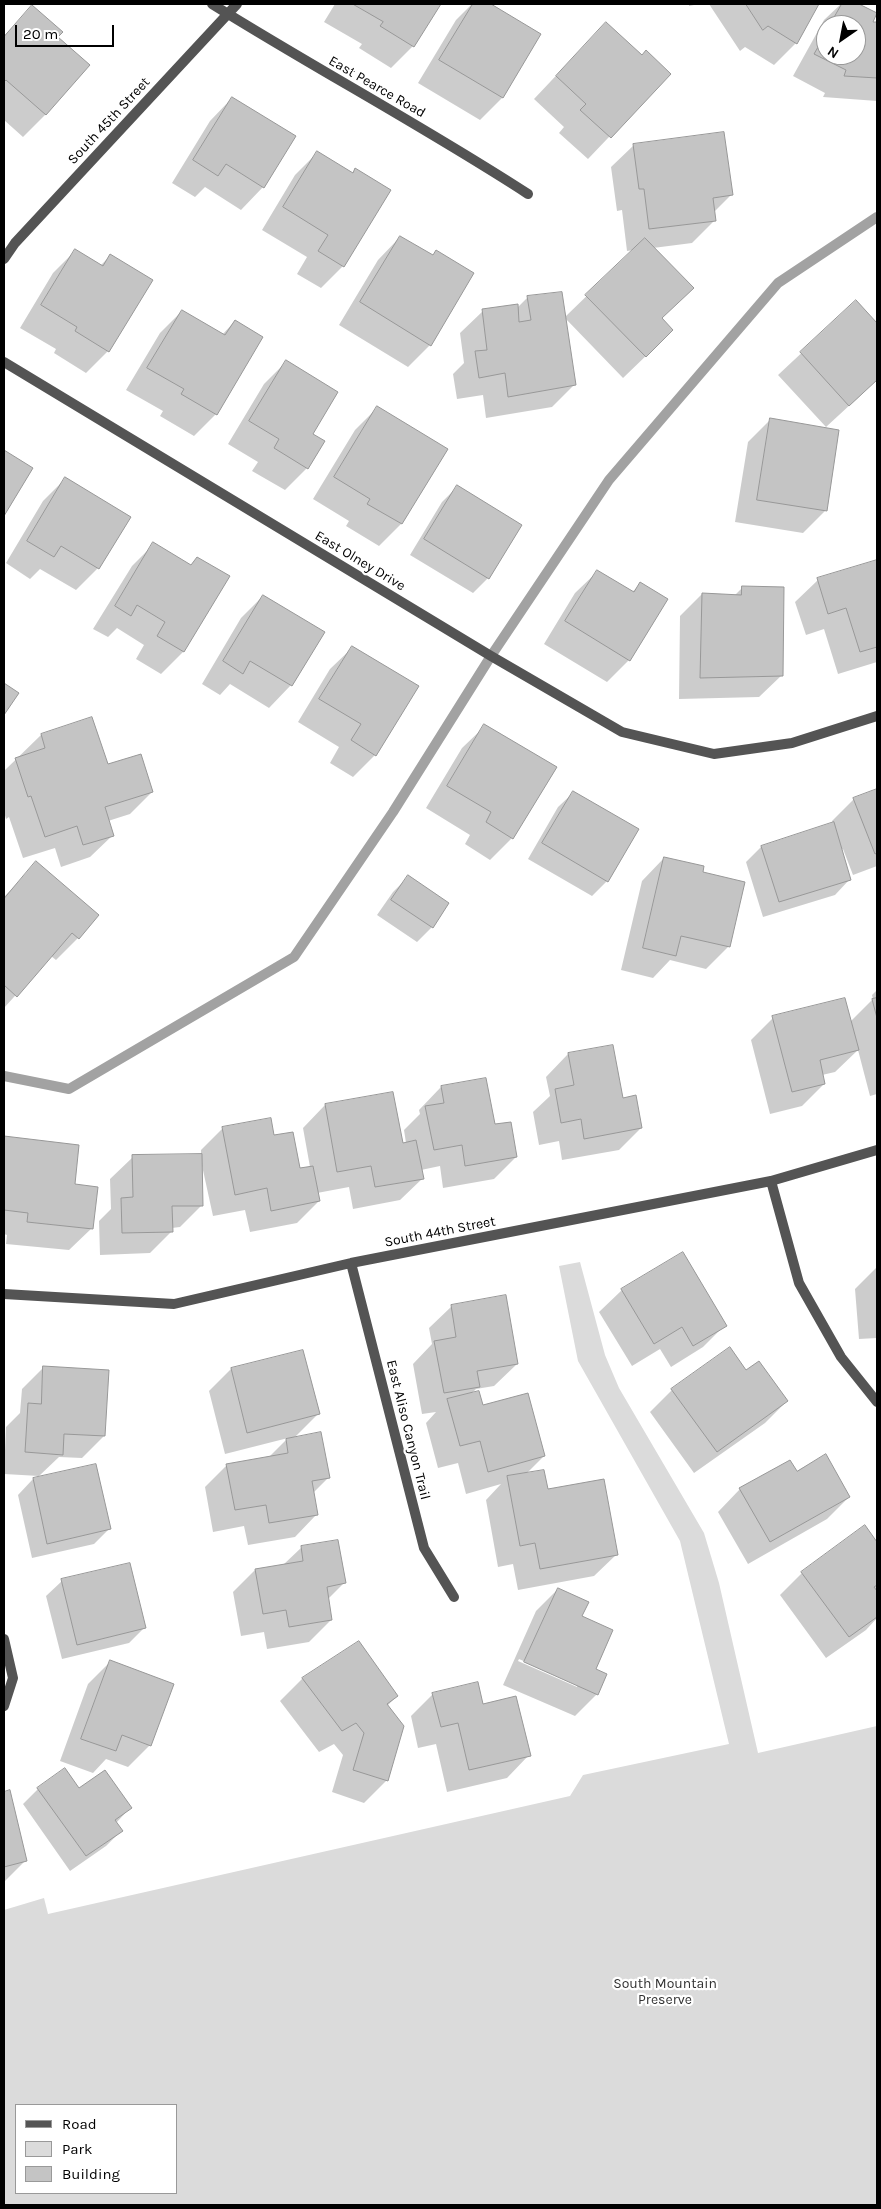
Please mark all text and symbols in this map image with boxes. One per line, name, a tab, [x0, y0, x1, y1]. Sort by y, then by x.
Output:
scale bar	[18, 15, 116, 47]
north arrow	[816, 15, 866, 65]
text: 20 m	[23, 25, 58, 43]
text: N	[824, 42, 842, 62]
street label: East Pearce Road	[326, 52, 428, 122]
street label: South 45th Street	[64, 74, 154, 168]
street label: East Olney Drive	[312, 527, 408, 595]
street label: South 44th Street	[383, 1213, 497, 1251]
street label: East Aliso Canyon Trail	[382, 1358, 434, 1502]
park label: South Mountain Preserve	[613, 1976, 717, 2008]
legend	[15, 2104, 178, 2194]
text: Road	[62, 2115, 97, 2133]
text: Park	[62, 2140, 92, 2158]
text: Building	[62, 2165, 120, 2183]

